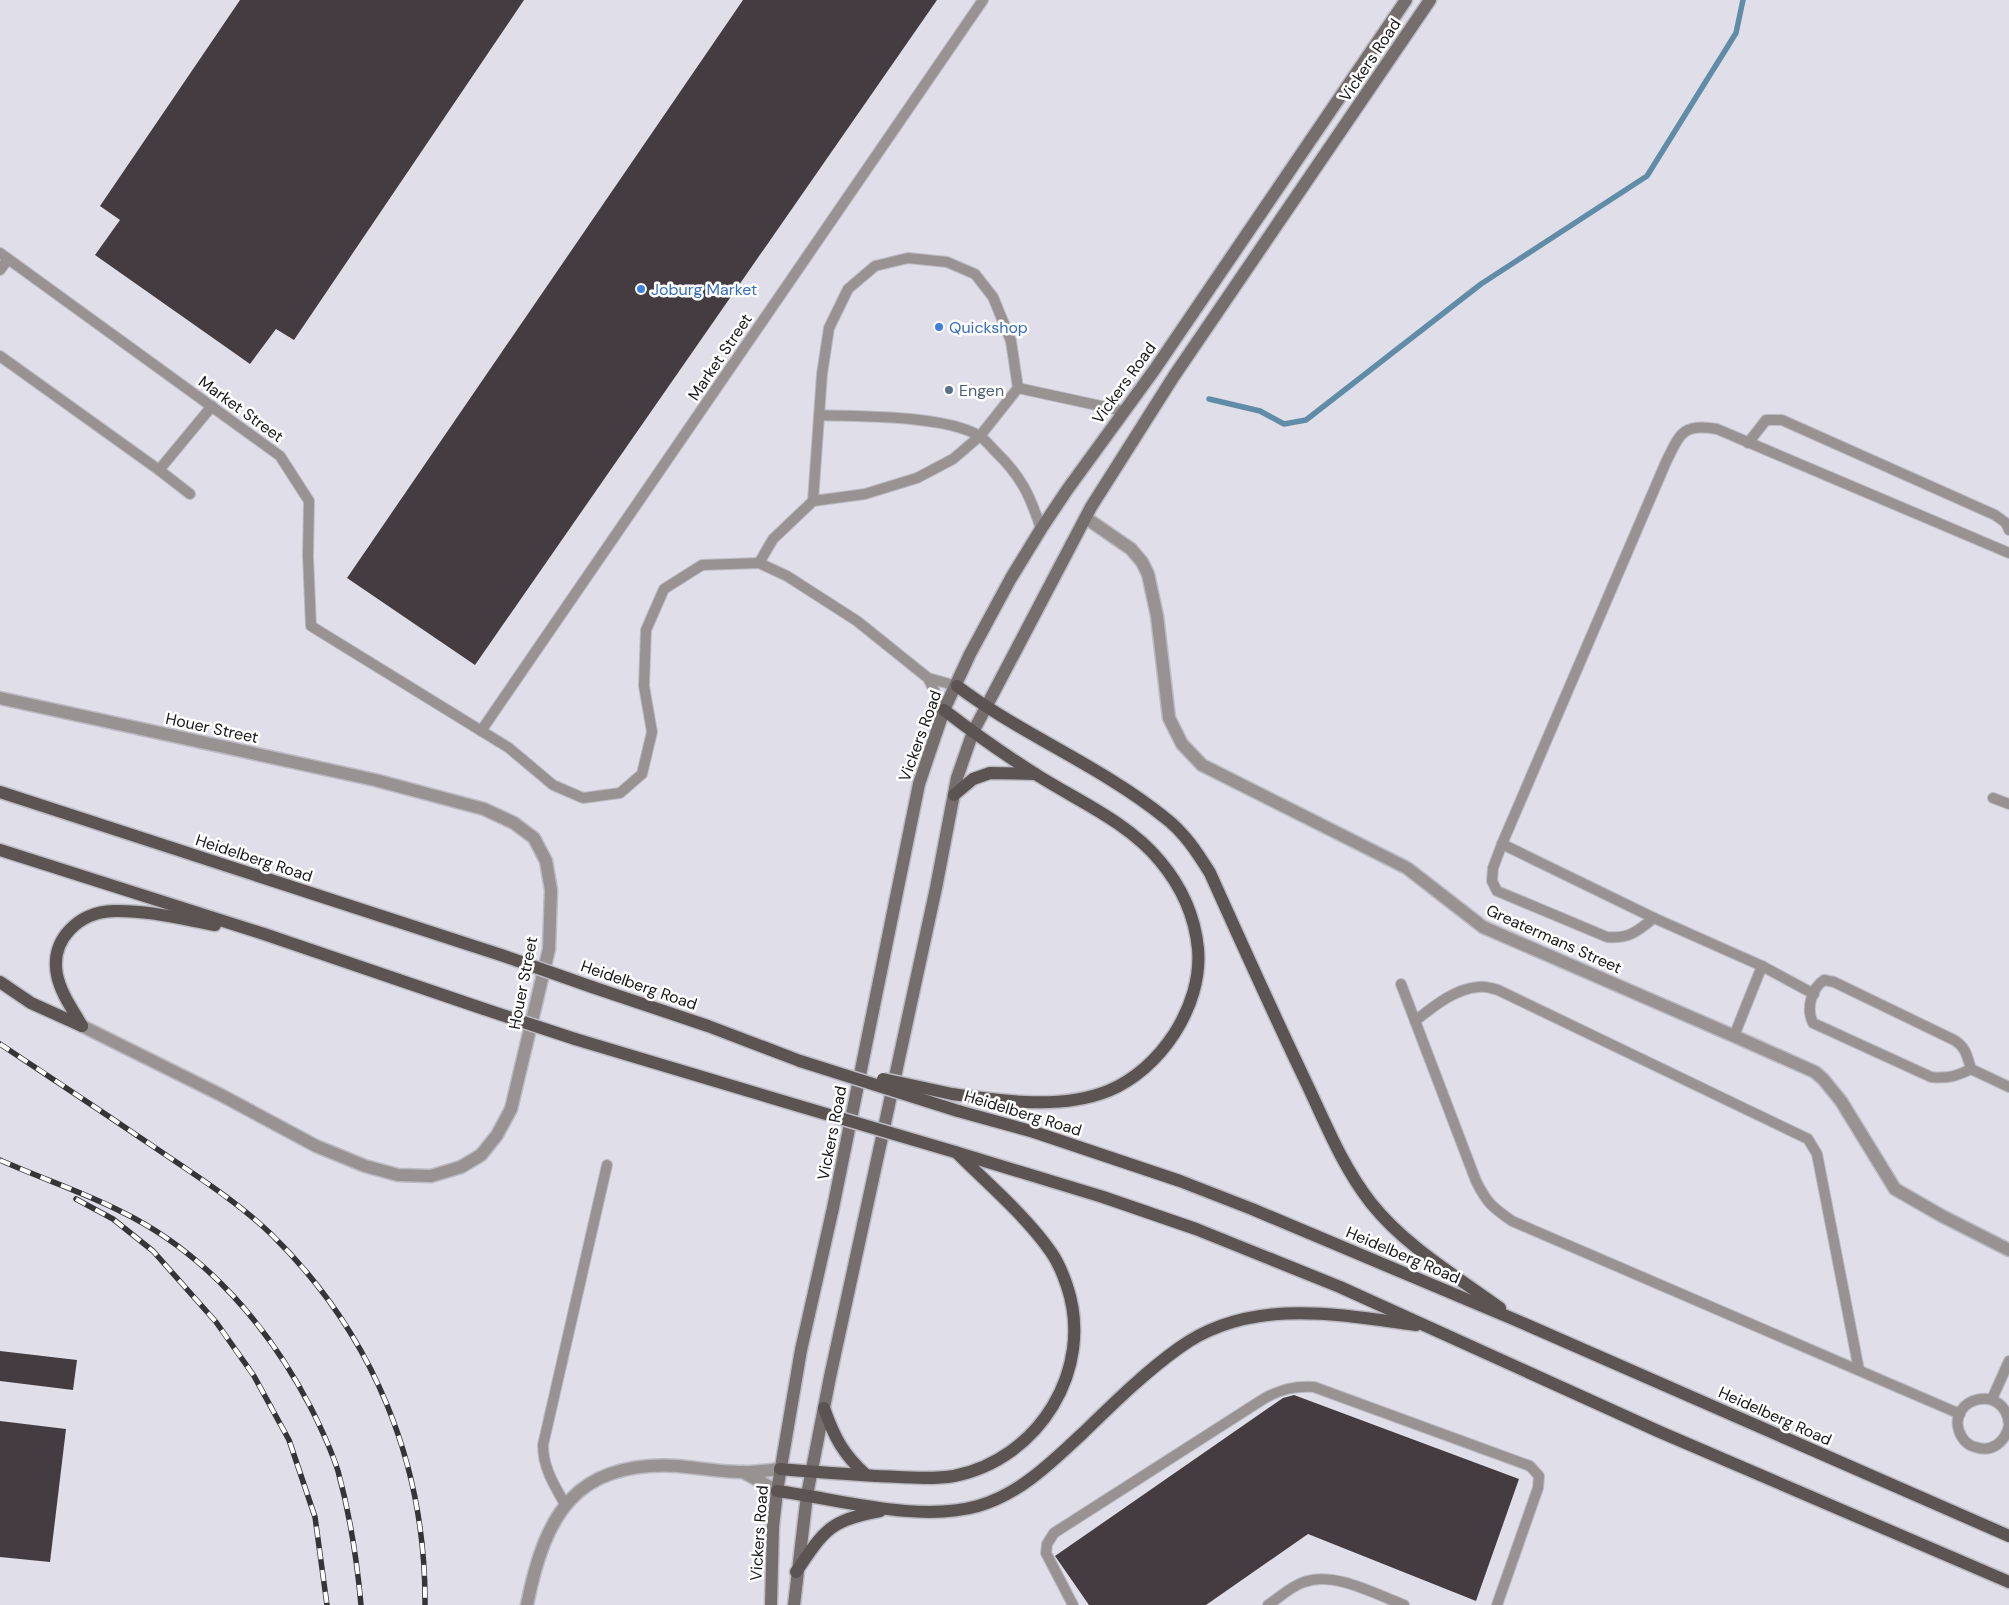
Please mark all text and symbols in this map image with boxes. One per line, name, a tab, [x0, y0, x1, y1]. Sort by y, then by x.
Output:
street label: Vickers Road	[1335, 14, 1405, 106]
place label: Joburg Market	[651, 279, 757, 300]
marker: Joburg Market	[635, 283, 647, 295]
street label: Market Street	[683, 310, 757, 404]
place label: Quickshop	[949, 317, 1028, 338]
marker: Quickshop	[933, 321, 945, 333]
street label: Vickers Road	[1087, 338, 1161, 428]
street label: Market Street	[194, 371, 288, 447]
place label: Engen	[959, 380, 1004, 401]
marker: Engen	[943, 384, 955, 396]
street label: Vickers Road	[894, 687, 946, 785]
street label: Houer Street	[164, 708, 260, 748]
street label: Heidelberg Road	[193, 829, 315, 887]
street label: Greatermans Street	[1483, 900, 1625, 978]
street label: Houer Street	[504, 935, 542, 1031]
street label: Heidelberg Road	[578, 955, 700, 1015]
street label: Vickers Road	[813, 1084, 851, 1182]
street label: Heidelberg Road	[962, 1085, 1084, 1141]
street label: Heidelberg Road	[1343, 1222, 1463, 1288]
street label: Heidelberg Road	[1715, 1382, 1835, 1450]
street label: Vickers Road	[745, 1485, 773, 1581]

